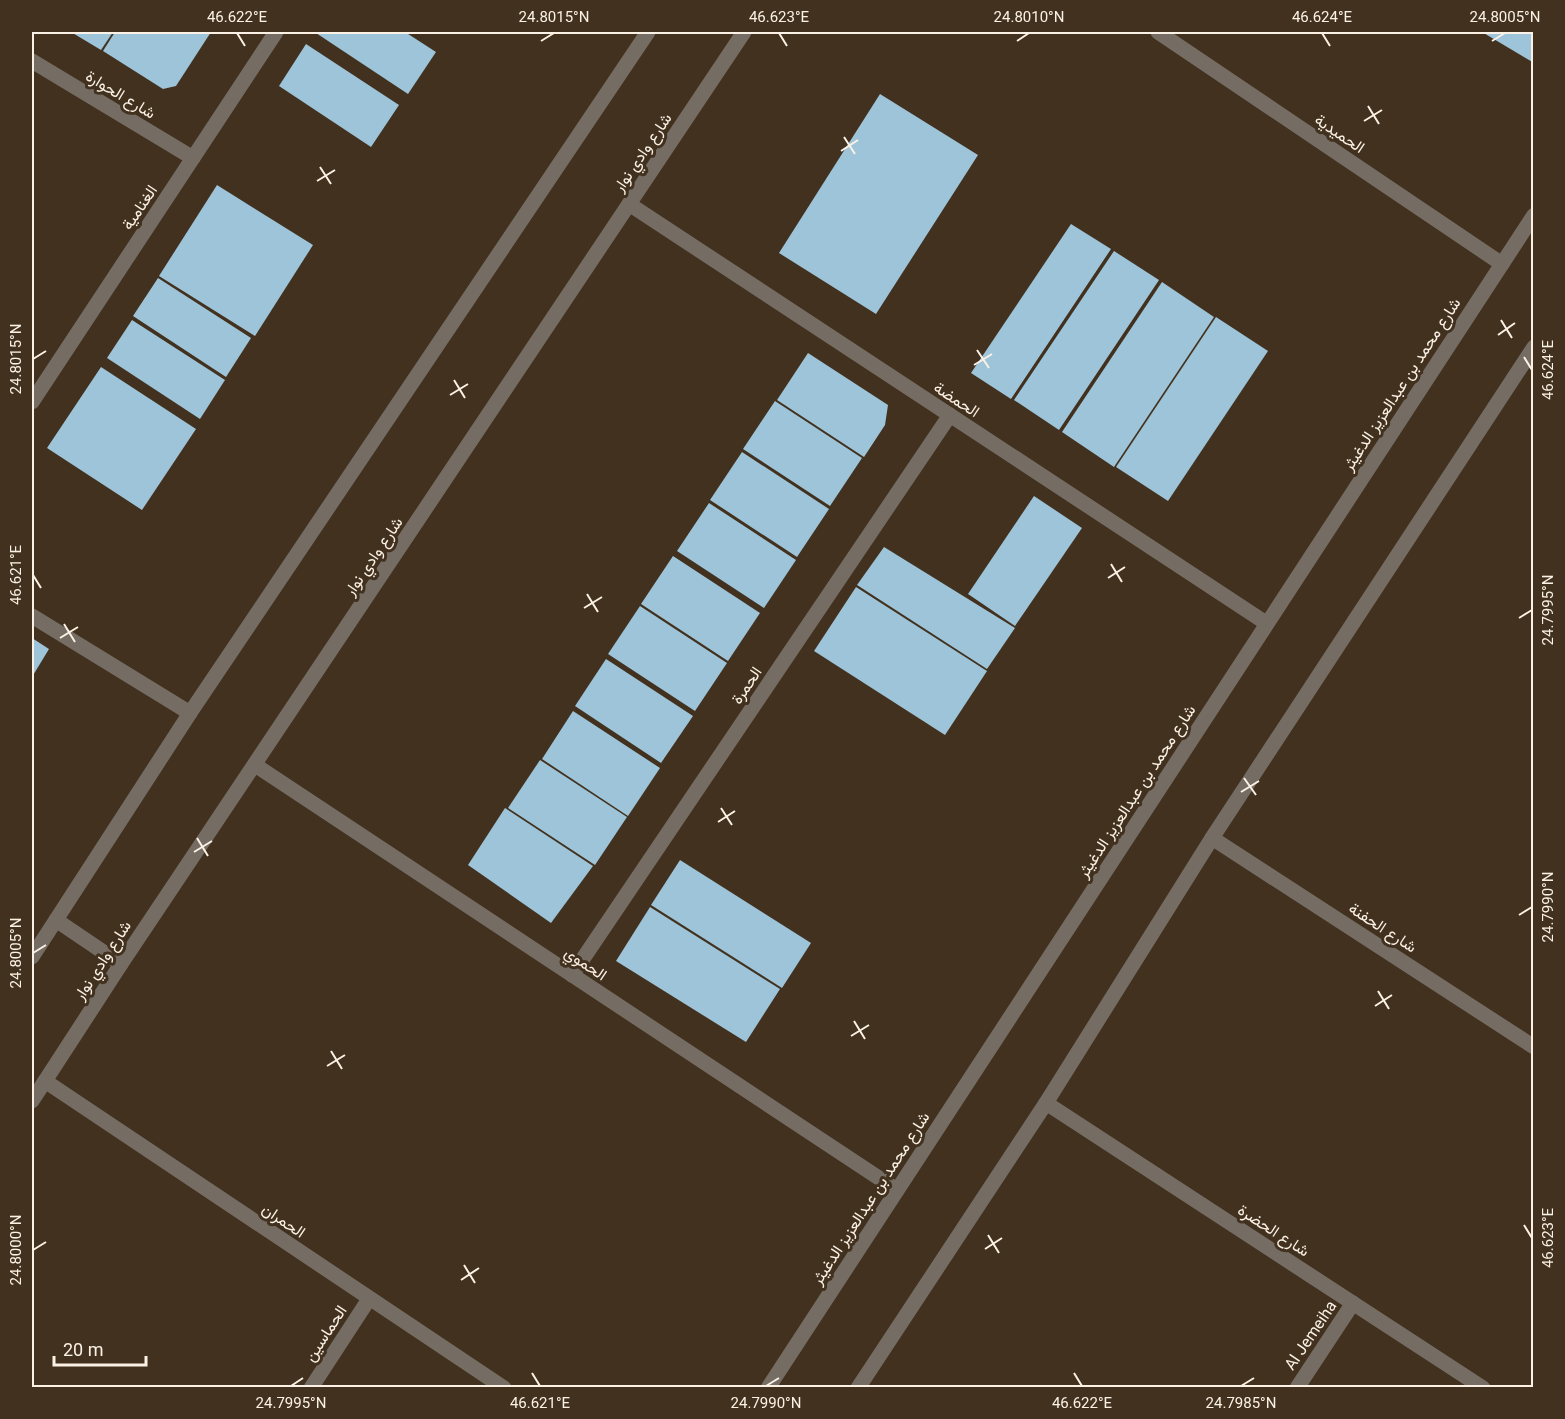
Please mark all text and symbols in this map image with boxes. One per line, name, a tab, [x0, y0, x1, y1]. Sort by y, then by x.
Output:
text: 46.622°E	[207, 8, 268, 26]
text: 24.8015°N	[519, 8, 589, 26]
text: 46.623°E	[749, 8, 810, 26]
text: 24.8010°N	[994, 8, 1064, 26]
text: 46.624°E	[1292, 8, 1353, 26]
text: 24.8005°N	[1470, 8, 1540, 26]
street label: شارع الحوارة	[81, 66, 159, 124]
street label: شارع وادي نوار	[609, 109, 679, 198]
street label: الحميدية	[1311, 110, 1368, 157]
street label: الغنامية	[118, 181, 161, 233]
street label: شارع محمد بن عبدالعزيز الدغيثر	[1338, 294, 1466, 476]
text: 24.8015°N	[7, 324, 25, 394]
text: 46.624°E	[1539, 339, 1557, 400]
street label: الحمضة	[930, 378, 983, 421]
street label: شارع وادي نوار	[340, 513, 410, 602]
text: 46.621°E	[7, 544, 25, 605]
text: 24.7995°N	[1539, 575, 1557, 645]
street label: الحمرة	[727, 663, 767, 708]
street label: شارع محمد بن عبدالعزيز الدغيثر	[1073, 701, 1201, 883]
text: 24.7990°N	[1539, 872, 1557, 942]
street label: شارع الحفنة	[1344, 898, 1420, 958]
street label: شارع وادي نوار	[69, 917, 138, 1007]
text: 24.8005°N	[7, 918, 25, 988]
street label: الحموي	[559, 942, 610, 988]
street label: شارع محمد بن عبدالعزيز الدغيثر	[807, 1108, 935, 1290]
street label: الحمران	[258, 1199, 309, 1243]
street label: شارع الحضرة	[1233, 1200, 1313, 1262]
text: 46.623°E	[1539, 1207, 1557, 1268]
text: 24.8000°N	[7, 1215, 25, 1285]
street label: Al Jemeiha	[1280, 1297, 1341, 1374]
street label: الحماسين	[300, 1302, 351, 1365]
scale bar	[54, 1329, 146, 1367]
text: 20 m	[63, 1339, 103, 1360]
text: 24.7995°N	[256, 1394, 326, 1412]
text: 46.621°E	[510, 1394, 571, 1412]
text: 24.7990°N	[731, 1394, 801, 1412]
text: 46.622°E	[1052, 1394, 1113, 1412]
text: 24.7985°N	[1206, 1394, 1276, 1412]

